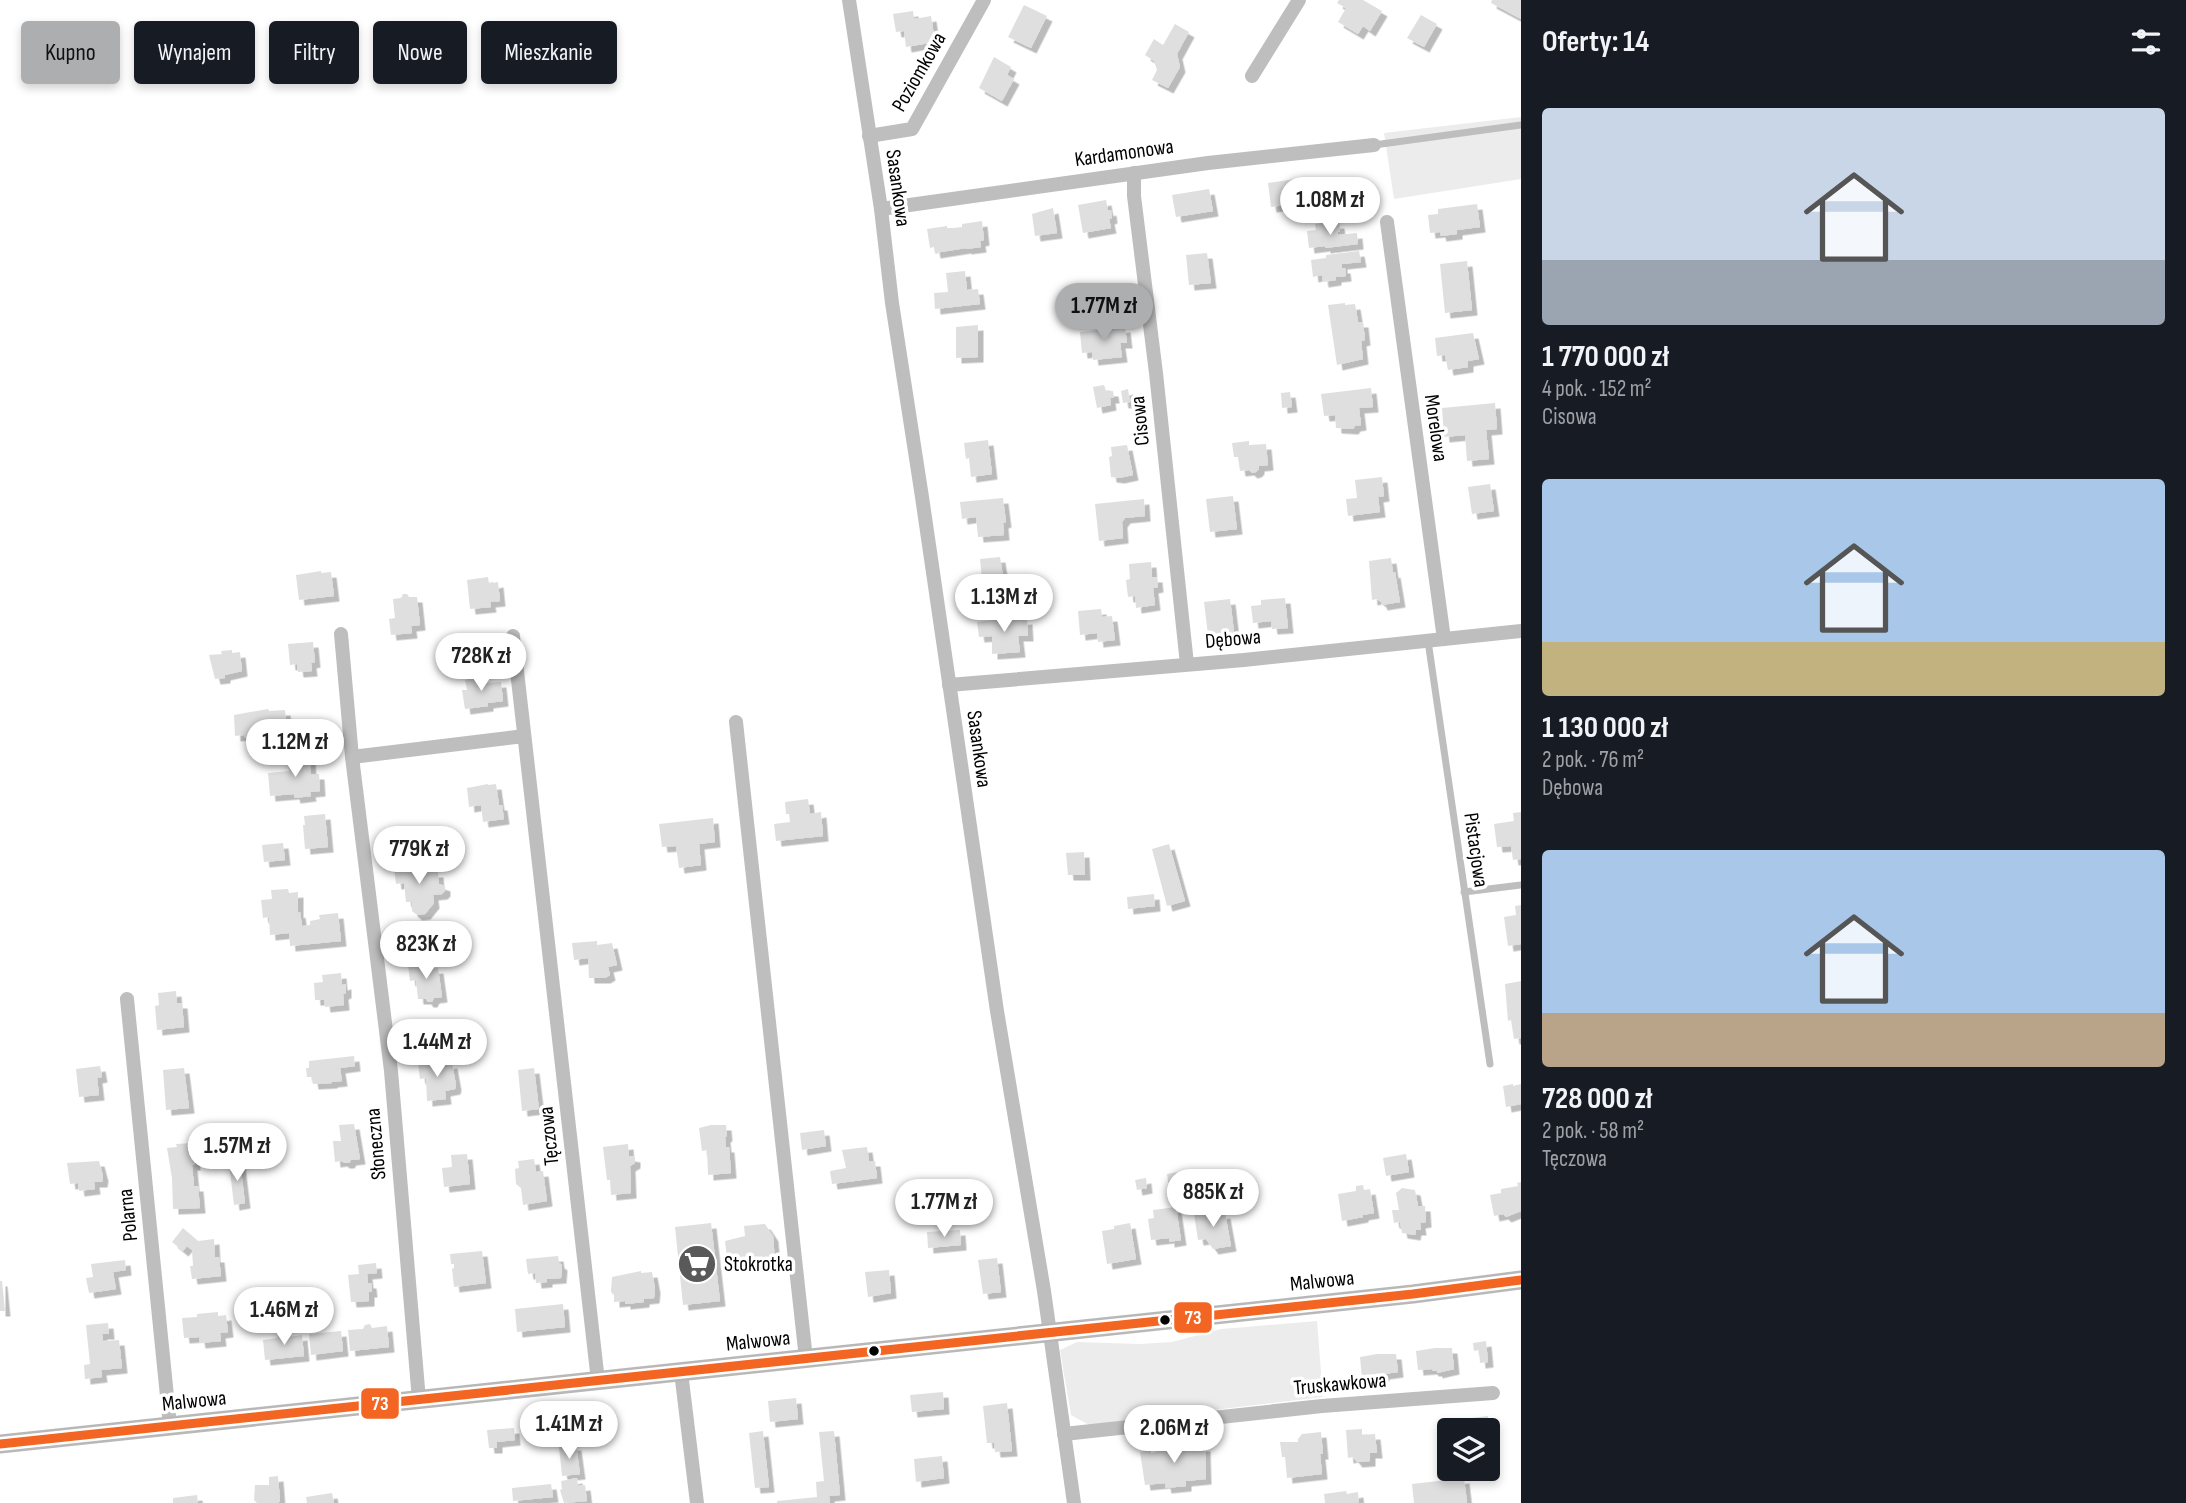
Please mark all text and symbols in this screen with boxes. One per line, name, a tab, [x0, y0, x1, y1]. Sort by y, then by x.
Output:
chip: Kupno	[21, 21, 120, 84]
chip: Wynajem	[134, 21, 255, 84]
chip: Filtry	[269, 21, 359, 84]
chip: Nowe	[373, 21, 467, 84]
chip: Mieszkanie	[481, 21, 617, 84]
icon: filters	[2127, 23, 2165, 61]
text: Oferty: 14	[1542, 24, 1649, 60]
street label: Poziomkowa	[886, 28, 952, 116]
street label: Kardamonowa	[1073, 134, 1175, 172]
street label: Sasankowa	[880, 148, 916, 228]
icon: home	[1791, 154, 1917, 280]
pin: 1.08M zł	[1258, 177, 1402, 237]
text: 1.08M zł	[1296, 186, 1364, 214]
pin: 1.77M zł	[1032, 284, 1176, 343]
text: 1.77M zł	[1071, 292, 1137, 320]
text: 1 770 000 zł	[1542, 339, 1669, 375]
text: 4 pok. · 152 m²	[1542, 375, 1652, 403]
street label: Morelowa	[1419, 393, 1453, 463]
street label: Cisowa	[1125, 395, 1155, 447]
text: Cisowa	[1542, 403, 1597, 431]
icon: home	[1791, 525, 1917, 651]
pin: 1.13M zł	[932, 574, 1076, 634]
text: 1.13M zł	[971, 583, 1037, 611]
street label: Dębowa	[1204, 624, 1262, 654]
pin: 728K zł	[416, 634, 546, 693]
text: 728K zł	[451, 642, 511, 670]
street label: Sasankowa	[961, 709, 997, 789]
text: 1 130 000 zł	[1542, 710, 1668, 746]
pin: 1.12M zł	[223, 720, 367, 779]
text: 1.12M zł	[262, 728, 328, 756]
text: 2 pok. · 76 m²	[1542, 746, 1644, 774]
text: Dębowa	[1542, 774, 1603, 802]
street label: Pistacjowa	[1458, 811, 1494, 889]
pin: 779K zł	[354, 826, 484, 886]
text: 779K zł	[389, 835, 449, 863]
icon: home	[1791, 896, 1917, 1022]
pin: 823K zł	[361, 922, 491, 981]
text: 823K zł	[396, 930, 456, 958]
pin: 1.44M zł	[365, 1020, 509, 1079]
text: 1.44M zł	[403, 1028, 471, 1056]
text: 728 000 zł	[1542, 1081, 1652, 1117]
street label: Tęczowa	[533, 1105, 565, 1167]
street label: Słoneczna	[360, 1107, 392, 1181]
text: 2 pok. · 58 m²	[1542, 1117, 1644, 1145]
pin: 1.57M zł	[165, 1124, 309, 1183]
text: 1.57M zł	[204, 1132, 270, 1160]
text: Tęczowa	[1542, 1145, 1607, 1173]
pin: 885K zł	[1148, 1170, 1278, 1229]
text: 885K zł	[1183, 1178, 1243, 1206]
pin: 1.77M zł	[872, 1180, 1016, 1239]
street label: Polarna	[113, 1188, 143, 1242]
text: 1.77M zł	[911, 1188, 977, 1216]
supermarket icon: Stokrotka	[676, 1243, 718, 1285]
place label: Stokrotka	[724, 1252, 793, 1277]
street label: Malwowa	[1289, 1265, 1355, 1297]
pin: 1.46M zł	[212, 1288, 356, 1347]
text: 1.46M zł	[250, 1296, 318, 1324]
line badge: 73	[1173, 1301, 1213, 1334]
text: 73	[1185, 1307, 1201, 1330]
unlabelled marker	[1158, 1313, 1172, 1327]
street label: Malwowa	[725, 1325, 791, 1357]
unlabelled marker	[867, 1344, 881, 1358]
street label: Truskawkowa	[1293, 1367, 1387, 1401]
street label: Malwowa	[161, 1385, 227, 1417]
line badge: 73	[360, 1387, 400, 1420]
text: 73	[372, 1393, 388, 1416]
pin: 1.41M zł	[497, 1402, 641, 1461]
pin: 2.06M zł	[1102, 1406, 1246, 1465]
text: 1.41M zł	[536, 1410, 602, 1438]
text: 2.06M zł	[1140, 1414, 1208, 1442]
map controls	[1437, 1418, 1500, 1481]
button: layers	[1437, 1418, 1500, 1481]

